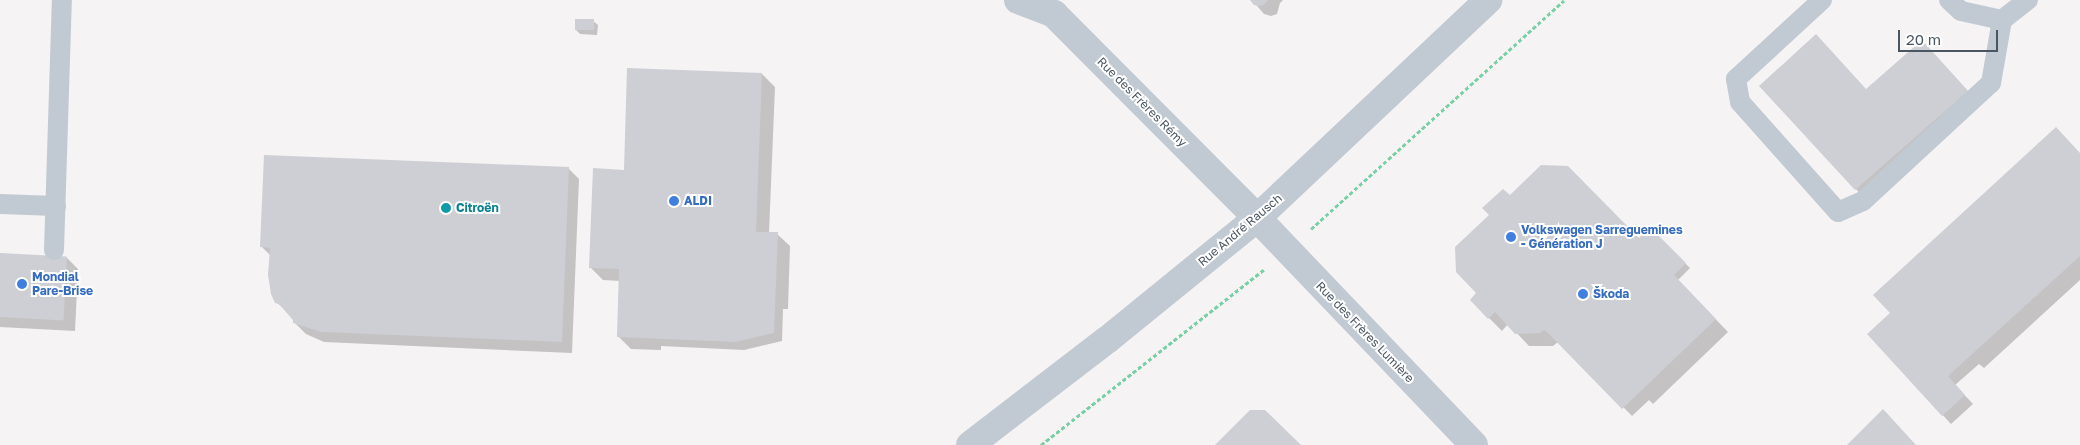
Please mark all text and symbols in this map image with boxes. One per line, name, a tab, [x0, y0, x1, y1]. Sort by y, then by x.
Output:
scale bar	[1900, 20, 2000, 52]
text: 20 m	[1906, 30, 1941, 48]
street label: Rue des Frères Rémy	[1094, 54, 1190, 150]
street label: Rue André Rausch	[1195, 191, 1285, 269]
place label: ALDI	[684, 194, 712, 208]
marker: ALDI	[668, 195, 680, 207]
place label: Citroën	[456, 201, 499, 215]
marker: Citroën	[440, 202, 452, 214]
place label: Volkswagen Sarreguemines - Génération J	[1521, 223, 1683, 251]
marker: Volkswagen Sarreguemines - Génération J	[1505, 231, 1517, 243]
place label: Mondial Pare-Brise	[32, 270, 93, 298]
marker: Mondial Pare-Brise	[16, 278, 28, 290]
street label: Rue des Frères Lumière	[1313, 279, 1417, 385]
place label: Škoda	[1593, 287, 1629, 301]
marker: Škoda	[1577, 288, 1589, 300]

